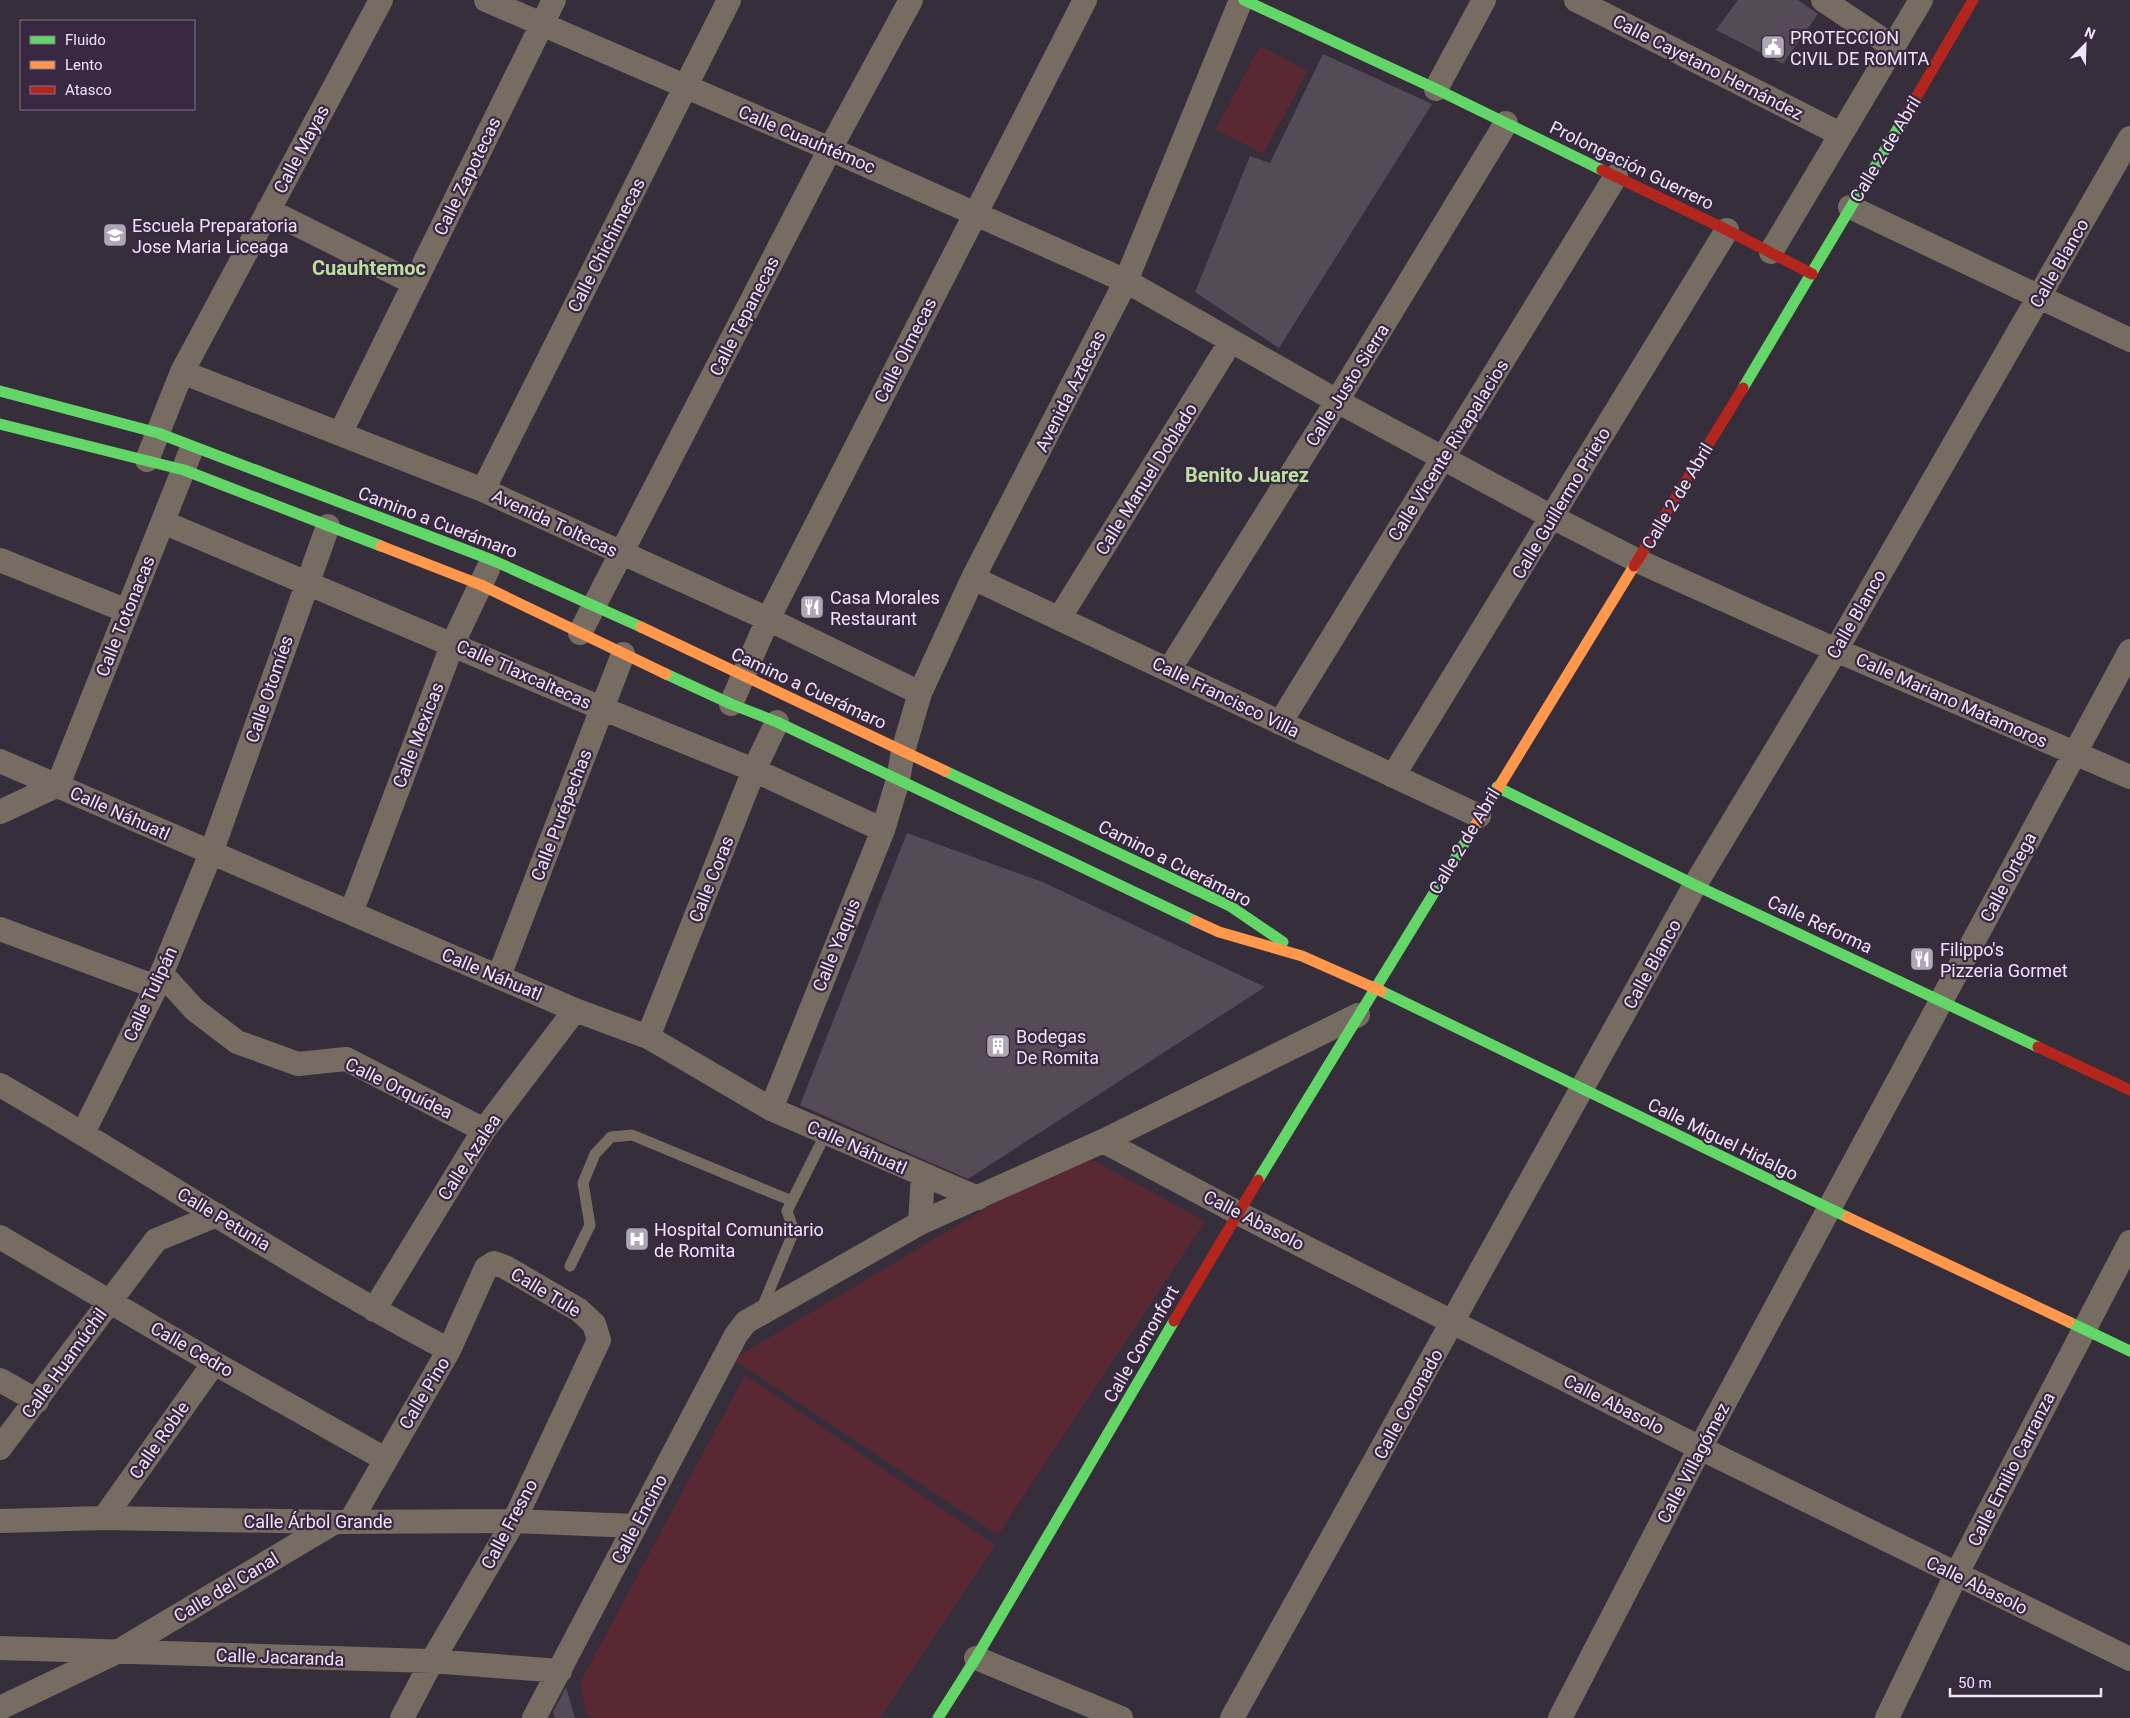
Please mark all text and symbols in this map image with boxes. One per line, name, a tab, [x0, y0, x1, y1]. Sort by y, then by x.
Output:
street label: Calle Cayetano Hernández	[1609, 10, 1807, 124]
legend	[20, 20, 195, 110]
north arrow	[2060, 20, 2110, 70]
text: N	[2082, 24, 2098, 42]
place label: PROTECCION CIVIL DE ROMITA	[1790, 27, 1930, 69]
text: Fluido	[65, 31, 106, 49]
public building icon: PROTECCION CIVIL DE ROMITA	[1760, 34, 1786, 60]
text: Lento	[65, 56, 103, 74]
text: Atasco	[65, 81, 112, 99]
street label: Calle 2 de Abril	[1845, 92, 1925, 206]
street label: Calle Mayas	[269, 101, 333, 197]
street label: Calle Cuauhtémoc	[735, 101, 879, 177]
street label: Calle Zapotecas	[429, 113, 505, 239]
street label: Prolongación Guerrero	[1547, 116, 1717, 214]
street label: Calle Chichimecas	[563, 174, 649, 316]
place label: Escuela Preparatoria Jose Maria Liceaga	[132, 215, 298, 257]
street label: Calle Blanco	[2025, 215, 2093, 311]
school or university icon: Escuela Preparatoria Jose Maria Liceaga	[102, 222, 128, 248]
street label: Calle Tepanecas	[705, 253, 783, 379]
district label: Cuauhtemoc	[312, 256, 426, 280]
street label: Calle Olmecas	[870, 294, 940, 406]
street label: Calle Justo Sierra	[1301, 320, 1393, 450]
street label: Avenida Aztecas	[1030, 327, 1110, 455]
street label: Calle Vicente Rivapalacios	[1383, 355, 1513, 545]
street label: Calle Manuel Doblado	[1091, 399, 1201, 559]
street label: Calle Guillermo Prieto	[1507, 423, 1615, 583]
street label: Calle 2 de Abril	[1637, 439, 1717, 553]
district label: Benito Juarez	[1185, 463, 1309, 487]
street label: Camino a Cuerámaro	[355, 482, 521, 562]
street label: Avenida Toltecas	[489, 485, 621, 561]
street label: Calle Totonacas	[91, 553, 159, 679]
street label: Calle Blanco	[1822, 566, 1890, 662]
place label: Casa Morales Restaurant	[830, 587, 940, 629]
restaurant icon: Casa Morales Restaurant	[799, 594, 825, 620]
street label: Calle Otomíes	[241, 633, 297, 745]
street label: Calle Tlaxcaltecas	[453, 635, 595, 713]
street label: Camino a Cuerámaro	[728, 643, 890, 733]
street label: Calle Mariano Matamoros	[1853, 648, 2051, 752]
street label: Calle Francisco Villa	[1149, 652, 1303, 742]
street label: Calle Mexicas	[388, 679, 448, 791]
street label: Calle Purépechas	[526, 746, 596, 884]
street label: Calle Náhuatl	[67, 782, 173, 844]
street label: Calle 2 de Abril	[1424, 784, 1504, 898]
street label: Camino a Cuerámaro	[1095, 815, 1255, 911]
street label: Calle Ortega	[1976, 829, 2040, 925]
street label: Calle Coras	[684, 833, 738, 925]
street label: Calle Reforma	[1764, 891, 1876, 957]
street label: Calle Yaquis	[808, 896, 864, 994]
street label: Calle Blanco	[1619, 915, 1685, 1013]
place label: Filippo's Pizzeria Gormet	[1940, 939, 2068, 981]
street label: Calle Tulipán	[119, 943, 181, 1045]
street label: Calle Náhuatl	[439, 943, 545, 1005]
restaurant icon: Filippo's Pizzeria Gormet	[1909, 946, 1935, 972]
place label: Bodegas De Romita	[1016, 1026, 1099, 1068]
building icon: Bodegas De Romita	[985, 1033, 1011, 1059]
street label: Calle Orquídea	[342, 1053, 456, 1123]
street label: Calle Miguel Hidalgo	[1644, 1093, 1802, 1185]
street label: Calle Azalea	[433, 1110, 505, 1204]
street label: Calle Náhuatl	[804, 1116, 910, 1178]
street label: Calle Petunia	[174, 1183, 274, 1255]
street label: Calle Abasolo	[1200, 1186, 1308, 1254]
place label: Hospital Comunitario de Romita	[654, 1219, 824, 1261]
hospital icon: Hospital Comunitario de Romita	[624, 1226, 650, 1252]
street label: Calle Tule	[507, 1263, 585, 1321]
street label: Calle Comonfort	[1099, 1282, 1183, 1406]
street label: Calle Huamúchil	[17, 1304, 111, 1422]
street label: Calle Cedro	[147, 1317, 237, 1381]
street label: Calle Coronado	[1369, 1345, 1447, 1463]
street label: Calle Pino	[394, 1353, 454, 1433]
street label: Calle Abasolo	[1560, 1370, 1668, 1438]
street label: Calle Emilio Carranza	[1963, 1389, 2059, 1549]
street label: Calle Roble	[125, 1397, 193, 1483]
street label: Calle Villagómez	[1652, 1399, 1734, 1527]
street label: Calle Encino	[607, 1471, 671, 1567]
street label: Calle Fresno	[476, 1475, 542, 1573]
street label: Calle Árbol Grande	[244, 1511, 392, 1532]
street label: Calle del Canal	[170, 1547, 282, 1627]
street label: Calle Abasolo	[1923, 1551, 2031, 1619]
street label: Calle Jacaranda	[215, 1644, 345, 1670]
scale bar	[1950, 1666, 2101, 1698]
text: 50 m	[1958, 1674, 1992, 1692]

